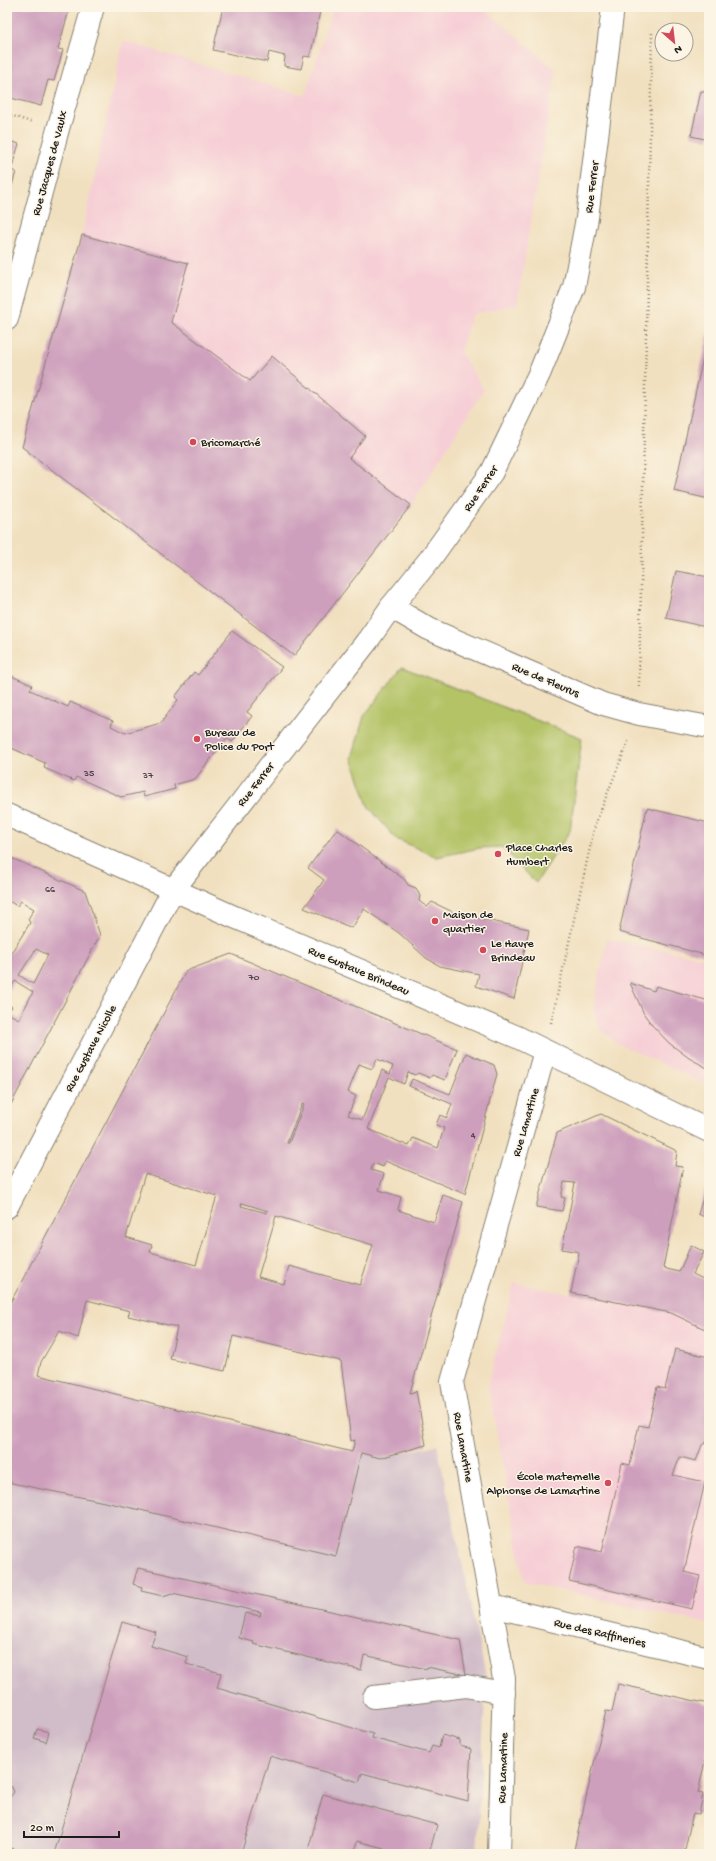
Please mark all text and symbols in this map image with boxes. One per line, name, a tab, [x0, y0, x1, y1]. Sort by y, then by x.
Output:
north arrow	[654, 22, 694, 62]
text: N	[672, 42, 684, 56]
street label: Rue Jacques de Vaulx	[30, 109, 72, 218]
street label: Rue Ferrer	[583, 159, 603, 214]
marker: Bricomarché	[188, 437, 198, 447]
place label: Bricomarché	[200, 437, 261, 451]
street label: Rue Ferrer	[461, 462, 503, 515]
street label: Rue de Fleurus	[509, 660, 582, 702]
place label: Bureau de Police du Port	[204, 727, 275, 755]
marker: Bureau de Police du Port	[192, 734, 202, 744]
street label: Rue Ferrer	[235, 759, 279, 810]
house number: 35	[83, 768, 94, 780]
house number: 37	[142, 770, 154, 782]
place label: Place Charles Humbert	[505, 842, 573, 870]
marker: Place Charles Humbert	[493, 849, 503, 859]
house number: 66	[45, 884, 56, 896]
place label: Maison de quartier	[443, 909, 494, 937]
marker: Maison de quartier	[430, 916, 440, 926]
place label: Le Havre Brindeau	[490, 938, 536, 966]
street label: Rue Gustave Brindeau	[305, 944, 411, 1000]
marker: Le Havre Brindeau	[478, 945, 488, 955]
house number: 70	[248, 972, 260, 984]
street label: Rue Gustave Nicolle	[63, 1002, 121, 1095]
street label: Rue Lamartine	[510, 1086, 544, 1159]
house number: 4	[471, 1130, 476, 1142]
street label: Rue Lamartine	[449, 1411, 475, 1484]
place label: École maternelle Alphonse de Lamartine	[487, 1471, 601, 1499]
marker: École maternelle Alphonse de Lamartine	[603, 1478, 613, 1488]
street label: Rue des Raffineries	[552, 1617, 647, 1651]
street label: Rue Lamartine	[496, 1732, 512, 1804]
scale bar	[24, 1813, 119, 1839]
text: 20 m	[30, 1822, 55, 1836]

